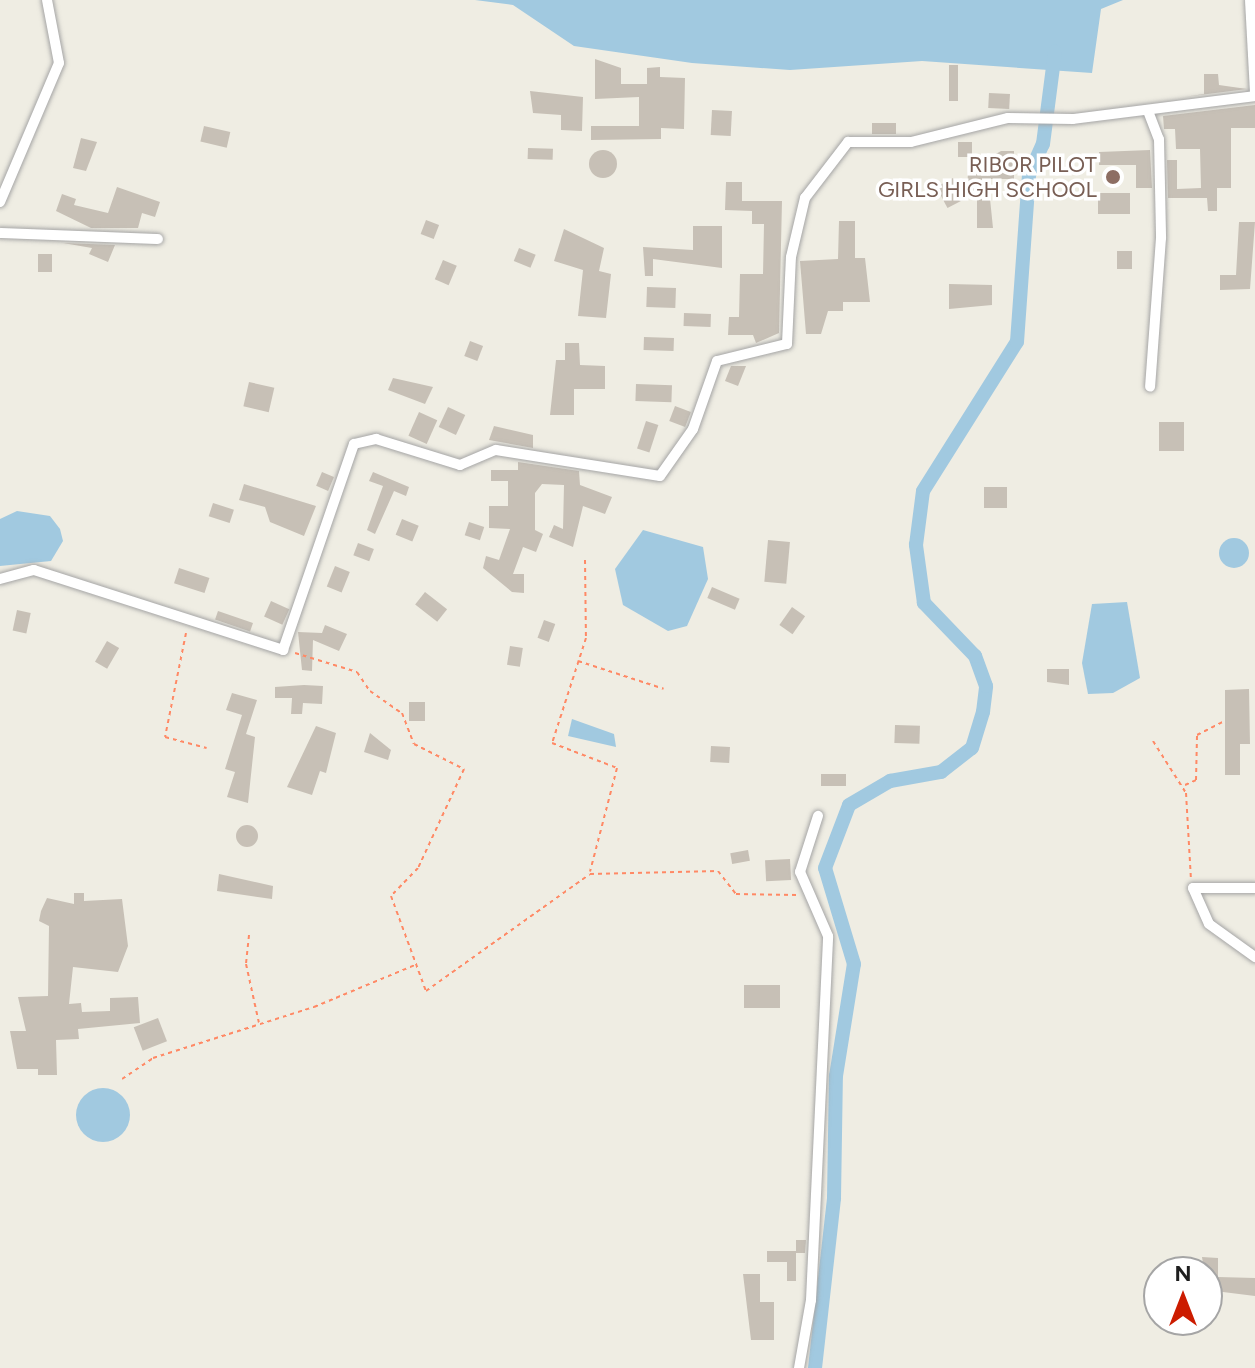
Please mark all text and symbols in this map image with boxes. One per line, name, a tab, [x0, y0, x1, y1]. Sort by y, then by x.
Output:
place label: RIBOR PILOT GIRLS HIGH SCHOOL	[878, 151, 1097, 202]
marker: RIBOR PILOT GIRLS HIGH SCHOOL	[1104, 168, 1122, 186]
north arrow	[1143, 1256, 1223, 1336]
text: N	[1174, 1260, 1192, 1287]

